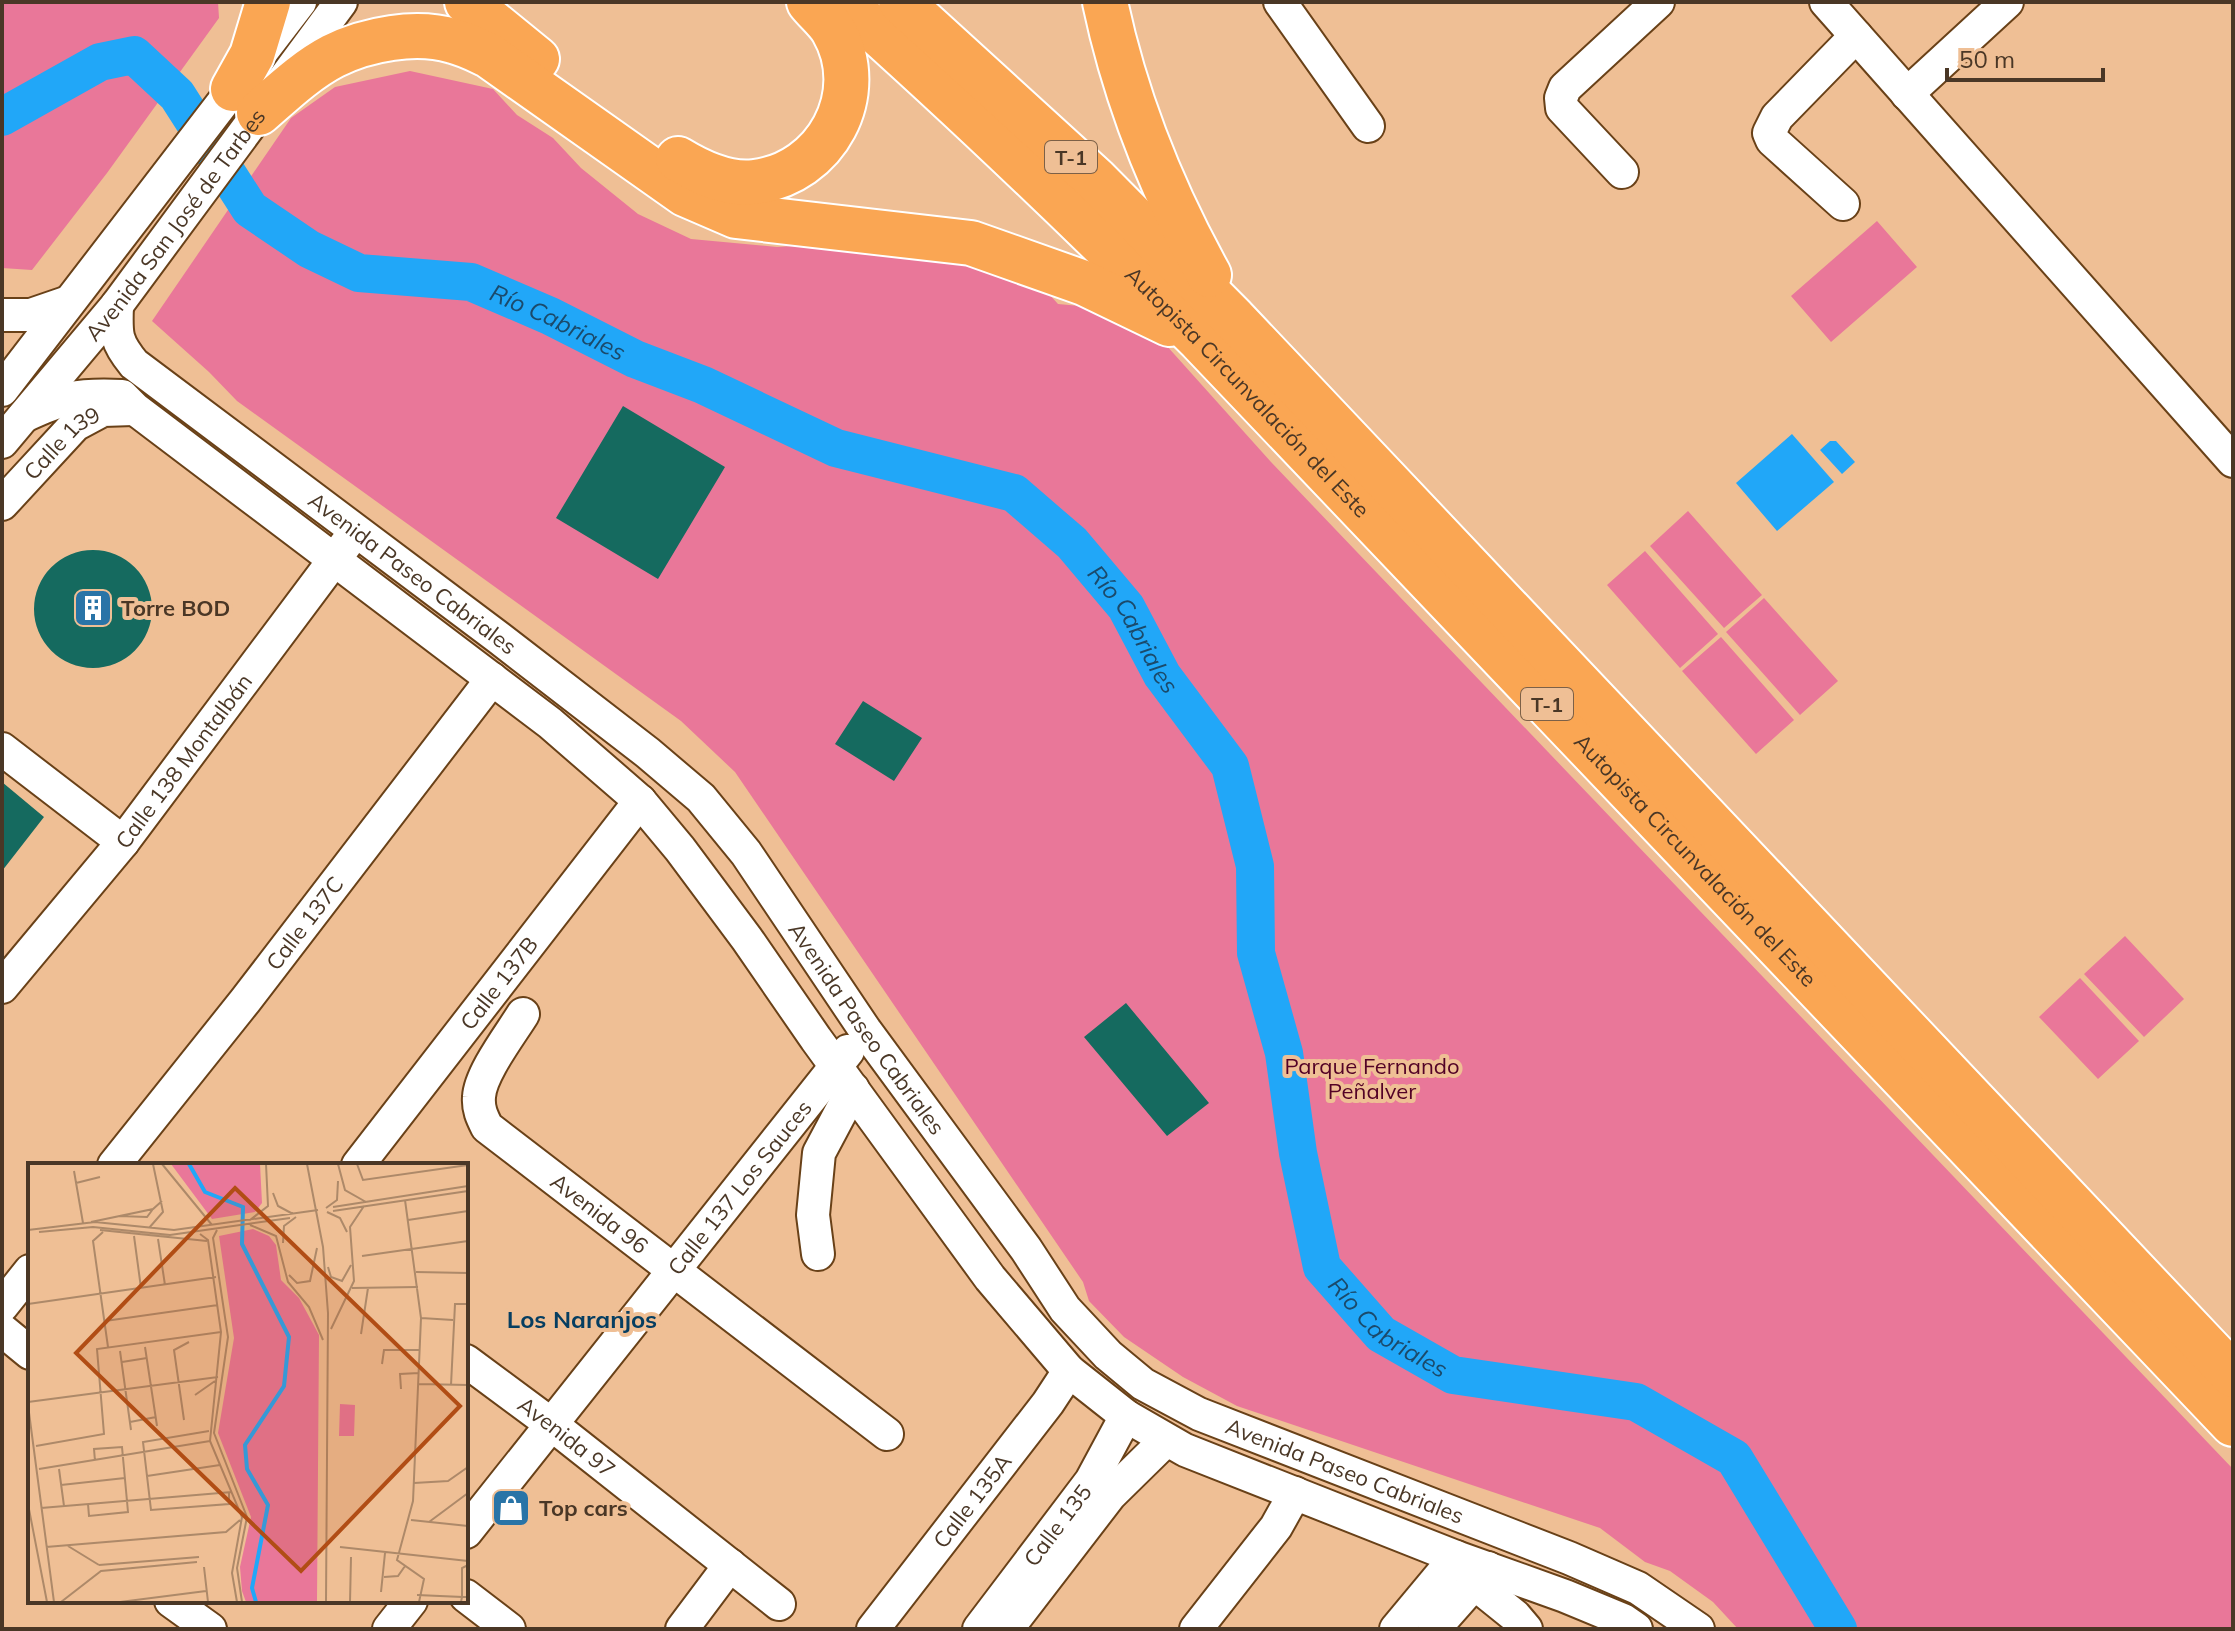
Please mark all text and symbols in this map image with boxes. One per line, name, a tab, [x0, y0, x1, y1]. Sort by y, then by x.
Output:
scale bar	[1947, 32, 2103, 82]
text: 50 m	[1959, 44, 2015, 74]
street label: Avenida San José de Tarbes	[79, 103, 271, 347]
road number: T-1	[1045, 141, 1097, 173]
street label: Autopista Circunvalación del Este	[1119, 260, 1376, 523]
water label: Río Cabriales	[486, 277, 631, 367]
street label: Calle 139	[18, 400, 105, 485]
street label: Avenida Paseo Cabriales	[303, 486, 522, 660]
water label: Río Cabriales	[1082, 559, 1185, 699]
building icon: Torre BOD	[72, 587, 114, 629]
place label: Torre BOD	[121, 594, 230, 622]
street label: Calle 138 Montalbán	[109, 668, 258, 854]
road number: T-1	[1521, 688, 1573, 720]
street label: Autopista Circunvalación del Este	[1568, 728, 1823, 992]
street label: Calle 137C	[260, 871, 350, 976]
street label: Avenida Paseo Cabriales	[783, 917, 951, 1140]
street label: Calle 137B	[454, 931, 544, 1036]
park label: Parque Fernando Peñalver	[1284, 1052, 1460, 1105]
street label: Calle 137 Los Sauces	[662, 1094, 818, 1281]
inset map	[28, 1163, 468, 1603]
street label: Avenida 96	[545, 1167, 654, 1260]
water label: Río Cabriales	[1322, 1270, 1453, 1384]
district label: Los Naranjos	[507, 1304, 657, 1334]
street label: Avenida 97	[512, 1390, 621, 1483]
street label: Avenida Paseo Cabriales	[1222, 1412, 1468, 1530]
street label: Calle 135A	[927, 1448, 1018, 1554]
street label: Calle 135	[1017, 1479, 1097, 1572]
shop icon: Top cars	[490, 1487, 532, 1529]
place label: Top cars	[539, 1494, 628, 1522]

